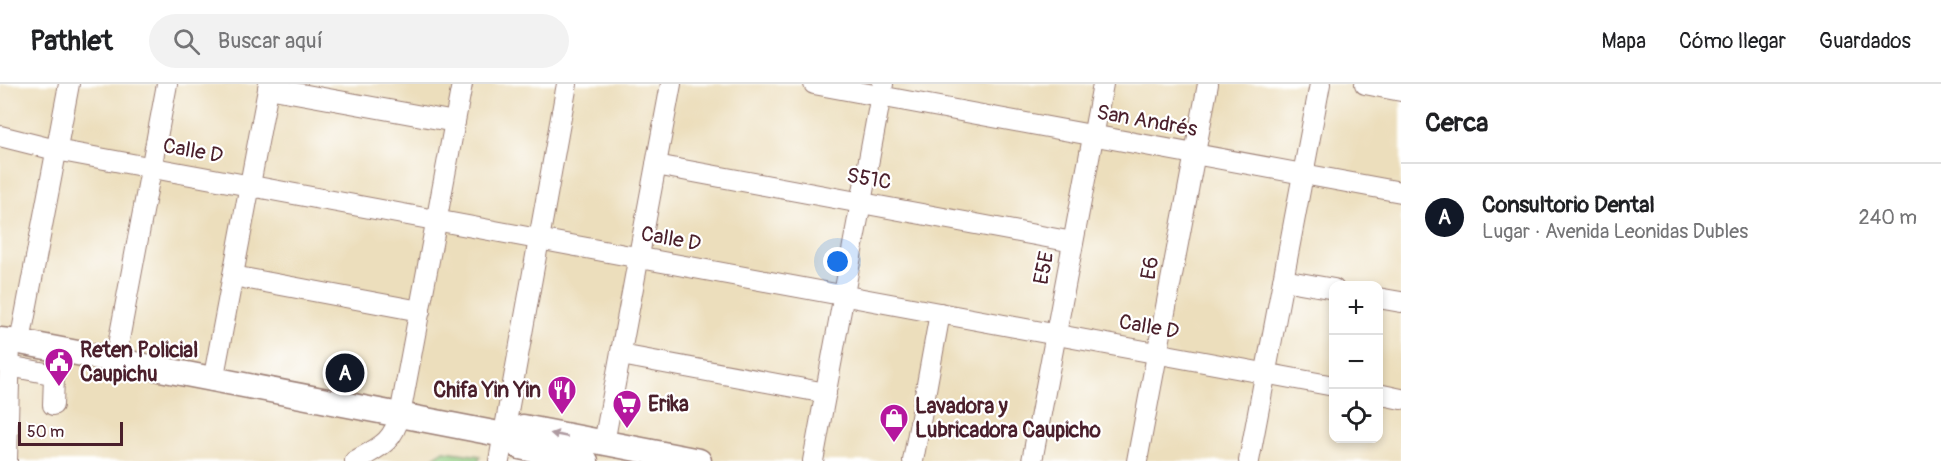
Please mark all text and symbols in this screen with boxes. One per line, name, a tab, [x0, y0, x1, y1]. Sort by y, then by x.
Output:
search box	[149, 14, 569, 68]
text: Pathlet	[30, 24, 113, 59]
icon: search	[170, 25, 203, 58]
text: Buscar aquí	[218, 27, 323, 55]
text: Mapa	[1601, 28, 1646, 55]
text: Cómo llegar	[1679, 28, 1786, 55]
text: Guardados	[1819, 28, 1911, 55]
street label: San Andrés	[1095, 99, 1200, 143]
text: Cerca	[1425, 107, 1488, 139]
street label: Calle D	[161, 132, 225, 170]
street label: S51C	[845, 162, 893, 196]
text: Consultorio Dental	[1482, 191, 1655, 219]
text: A	[1438, 205, 1451, 230]
text: 240 m	[1858, 205, 1917, 230]
text: Lugar · Avenida Leonidas Dubles	[1482, 219, 1748, 244]
street label: Calle D	[639, 220, 703, 258]
your location	[823, 247, 852, 276]
street label: E5E	[1028, 249, 1060, 287]
street label: E6	[1135, 254, 1165, 282]
map controls	[1329, 281, 1383, 443]
button: +	[1329, 281, 1383, 335]
street label: Calle D	[1117, 308, 1181, 346]
button: −	[1329, 335, 1383, 389]
place label: Reten Policial Caupichu	[80, 337, 198, 388]
public building icon: Reten Policial Caupichu	[43, 346, 75, 388]
pin: A	[326, 350, 364, 396]
restaurant icon: Chifa Yin Yin	[546, 374, 578, 416]
place label: Chifa Yin Yin	[433, 377, 541, 404]
supermarket icon: Erika	[611, 388, 643, 430]
button: locate	[1329, 389, 1383, 443]
place label: Erika	[648, 391, 689, 418]
place label: Lavadora y Lubricadora Caupicho	[915, 393, 1101, 444]
shop icon: Lavadora y Lubricadora Caupicho	[878, 402, 910, 444]
scale bar	[18, 419, 123, 446]
text: 50 m	[27, 422, 64, 442]
one-way arrow	[550, 430, 569, 439]

